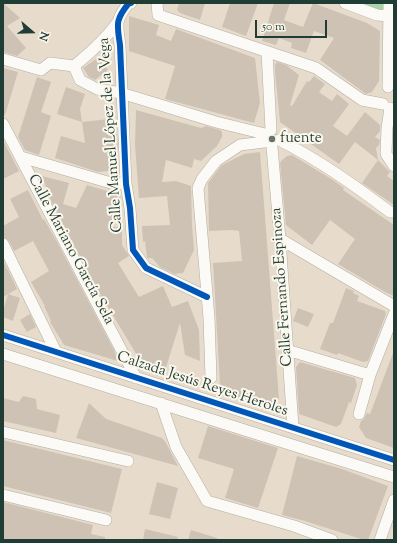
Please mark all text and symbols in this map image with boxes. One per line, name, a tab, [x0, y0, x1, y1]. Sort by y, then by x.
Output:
north arrow	[12, 12, 52, 52]
scale bar	[257, 12, 329, 38]
text: 50 m	[262, 18, 285, 36]
text: N	[34, 29, 52, 43]
street label: Calle Manuel López de la Vega	[96, 37, 128, 233]
place label: fuente	[280, 130, 322, 148]
marker: fuente	[267, 134, 277, 144]
street label: Calle Mariano García Sela	[23, 172, 117, 328]
street label: Calle Fernando Espinoza	[268, 207, 298, 367]
street label: Calzada Jesús Reyes Heroles	[114, 349, 290, 421]

